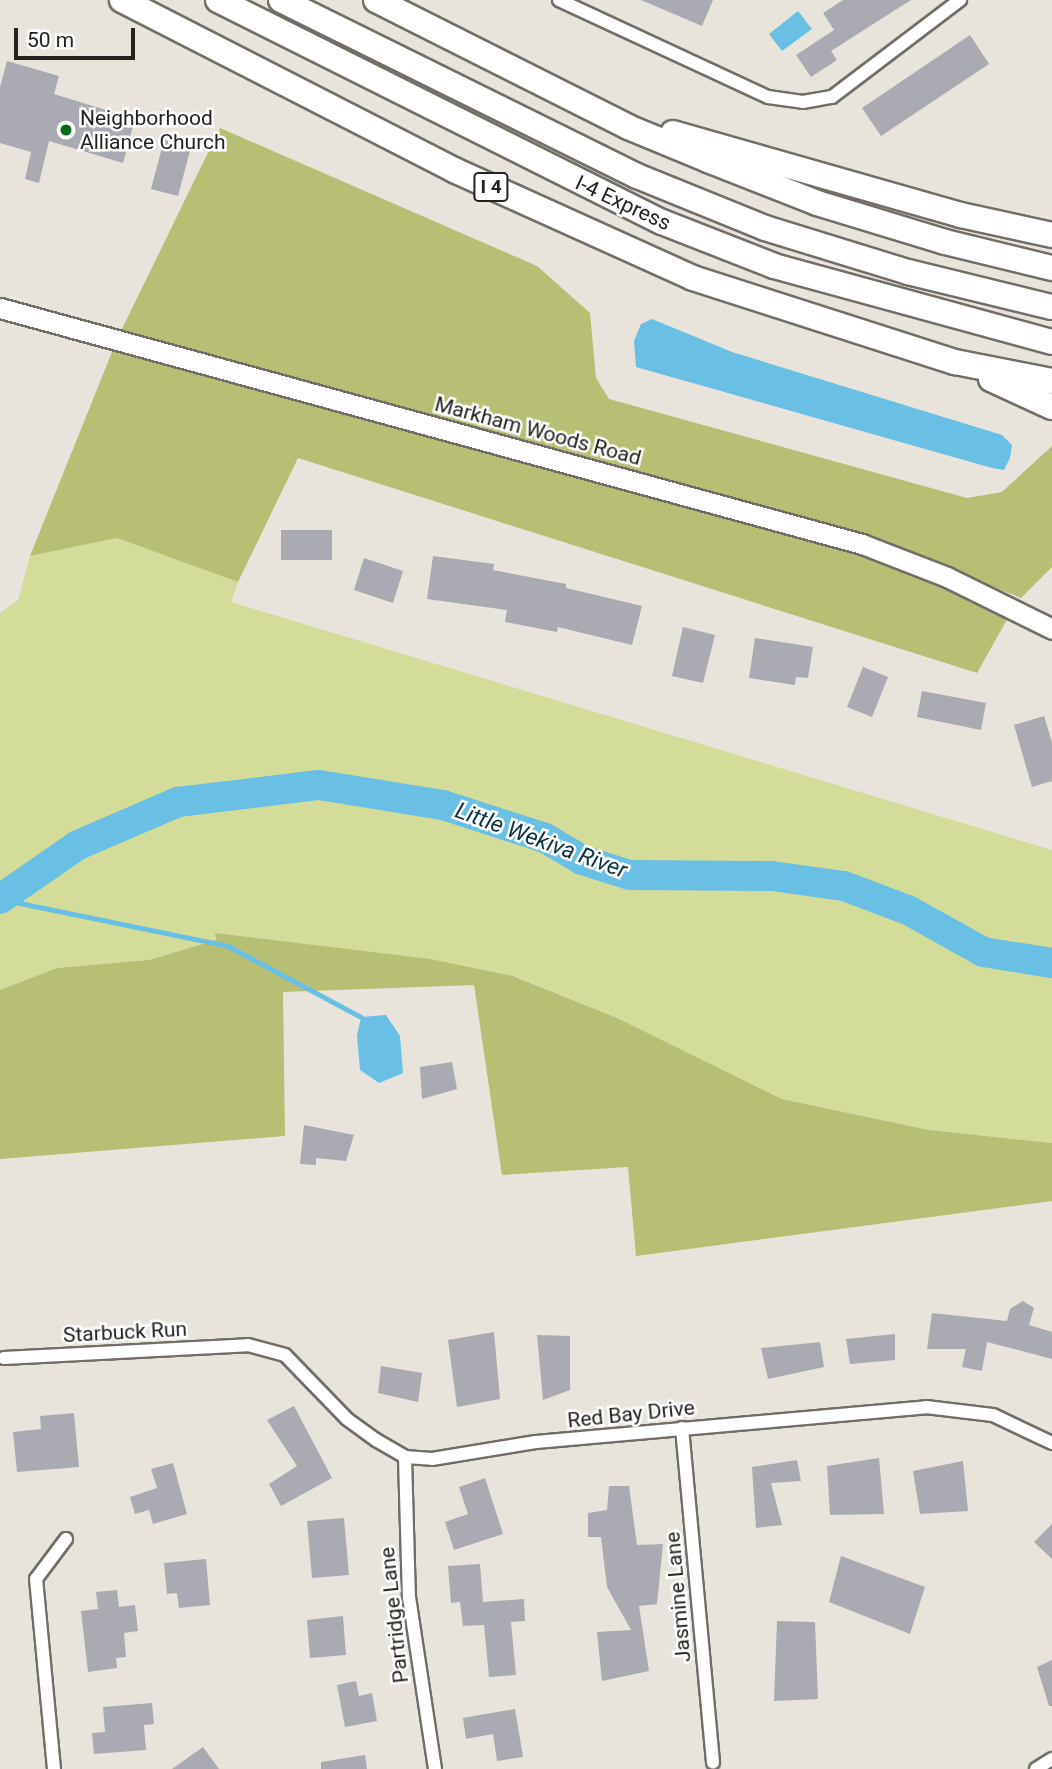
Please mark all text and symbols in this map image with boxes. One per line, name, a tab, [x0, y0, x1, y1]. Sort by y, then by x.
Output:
scale bar	[18, 14, 138, 58]
text: 50 m	[27, 28, 74, 52]
place label: Neighborhood Alliance Church	[80, 105, 226, 155]
marker: Neighborhood Alliance Church	[58, 122, 74, 138]
street label: I-4 Express	[571, 170, 675, 236]
road number: I 4	[472, 172, 510, 202]
street label: Markham Woods Road	[432, 391, 644, 471]
water label: Little Wekiva River	[451, 797, 631, 885]
street label: Starbuck Run	[62, 1316, 188, 1348]
street label: Red Bay Drive	[566, 1395, 696, 1433]
street label: Jasmine Lane	[660, 1531, 696, 1663]
street label: Partridge Lane	[374, 1546, 414, 1684]

